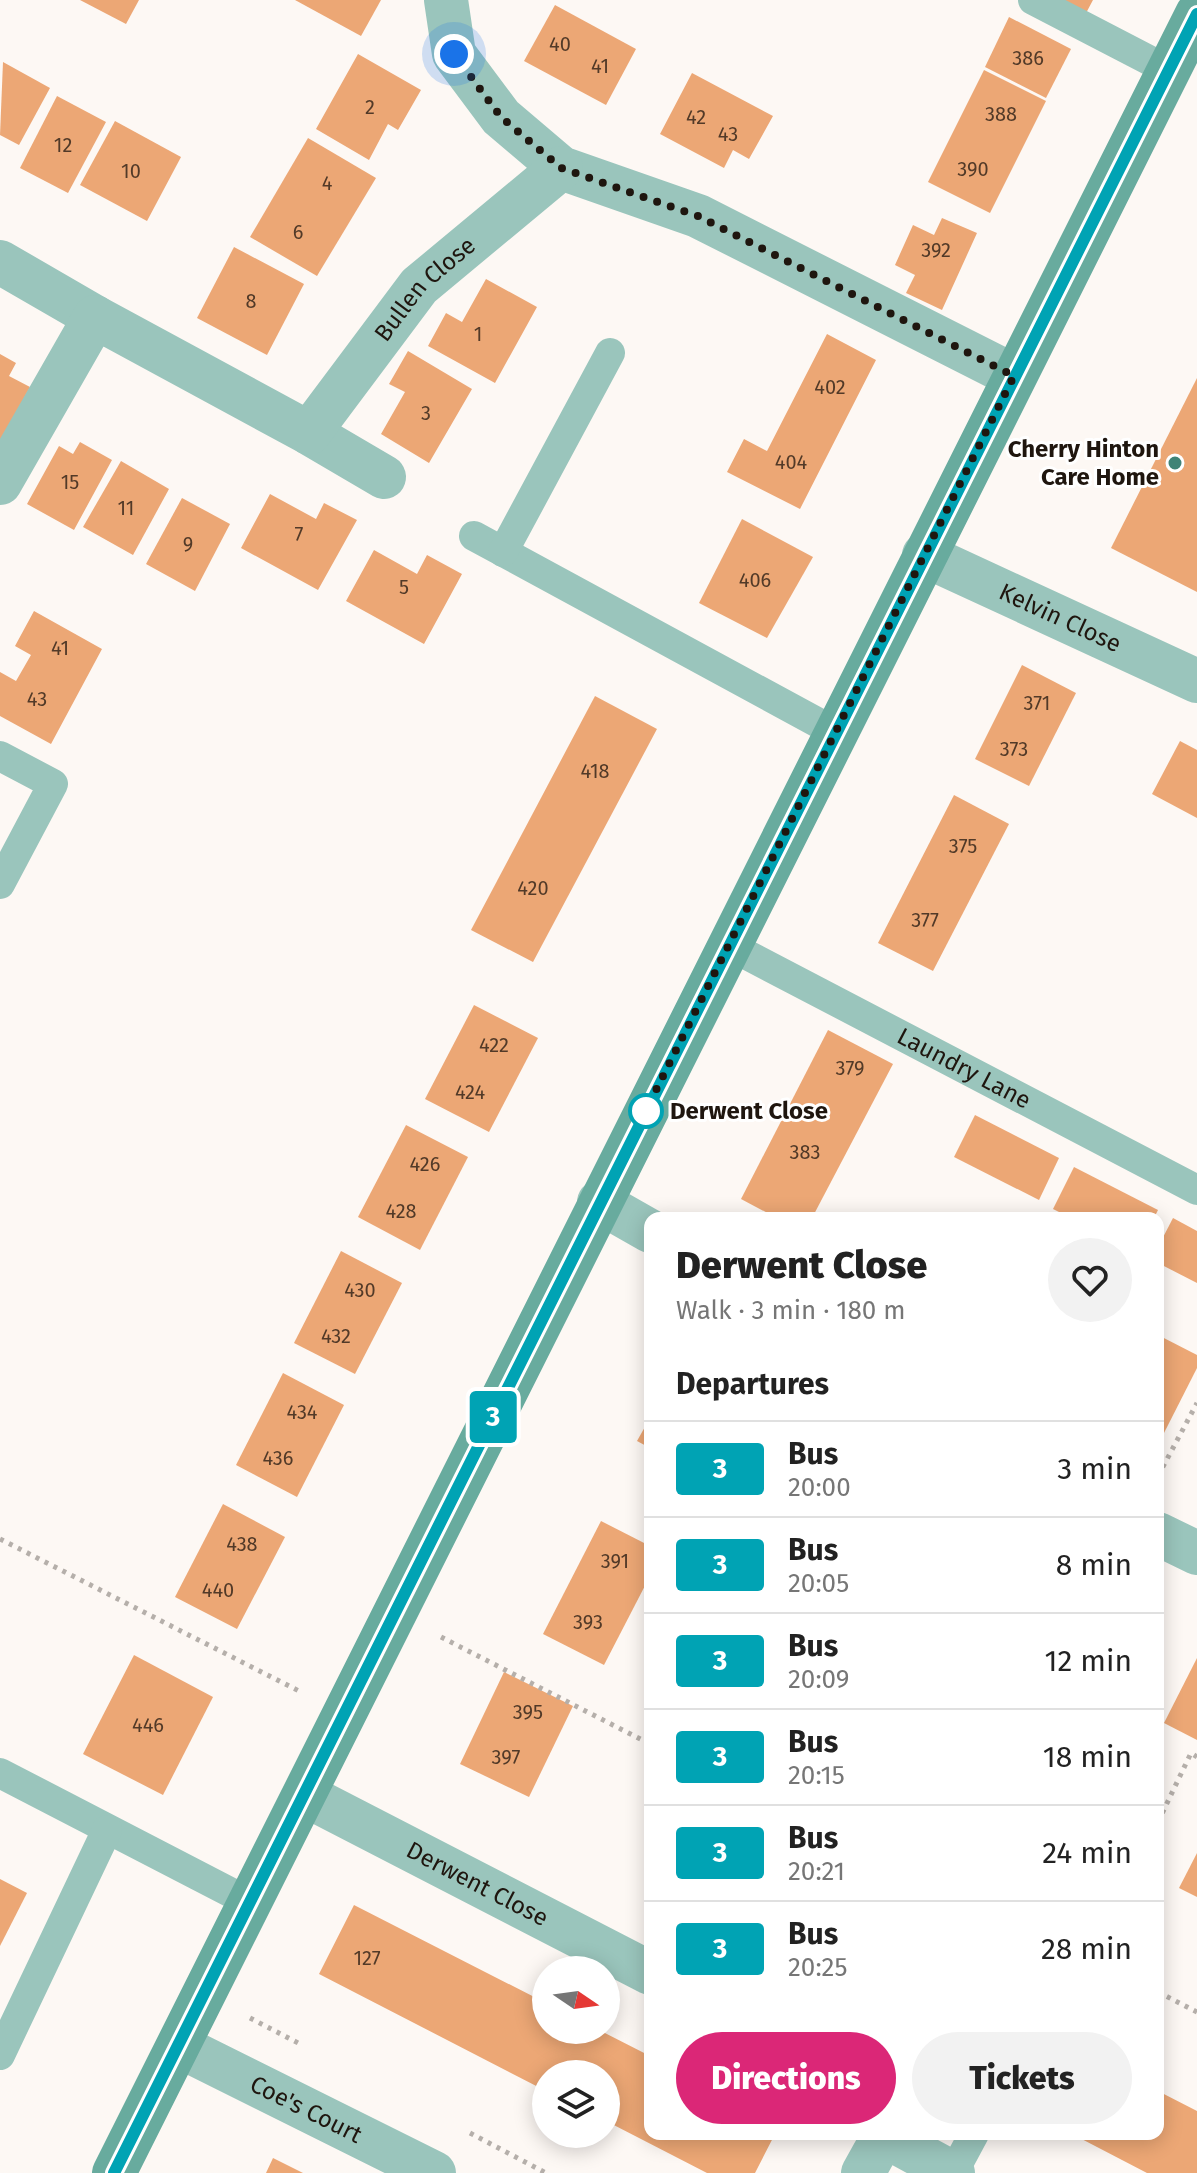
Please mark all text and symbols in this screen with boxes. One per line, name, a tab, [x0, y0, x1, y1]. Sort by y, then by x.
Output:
house number: 40	[549, 32, 571, 56]
your location	[434, 34, 474, 74]
house number: 386	[1012, 46, 1044, 70]
house number: 41	[591, 54, 609, 78]
house number: 2	[365, 95, 375, 119]
house number: 388	[985, 102, 1017, 126]
house number: 42	[686, 105, 706, 129]
house number: 43	[718, 122, 738, 146]
house number: 12	[54, 133, 72, 157]
house number: 390	[957, 157, 989, 181]
house number: 10	[121, 159, 141, 183]
house number: 4	[322, 171, 333, 195]
house number: 6	[293, 220, 303, 244]
street label: Bullen Close	[369, 231, 481, 347]
house number: 392	[921, 238, 951, 262]
house number: 8	[245, 289, 257, 313]
house number: 1	[474, 322, 482, 346]
house number: 402	[814, 375, 846, 399]
house number: 3	[421, 401, 431, 425]
place label: Cherry Hinton Care Home	[1008, 435, 1159, 491]
house number: 404	[775, 450, 808, 474]
marker: Cherry Hinton Care Home	[1166, 454, 1184, 472]
house number: 15	[61, 470, 79, 494]
house number: 11	[117, 496, 135, 520]
house number: 7	[295, 522, 304, 546]
house number: 9	[183, 532, 193, 556]
house number: 406	[739, 568, 771, 592]
house number: 5	[399, 575, 409, 599]
street label: Kelvin Close	[995, 578, 1126, 658]
house number: 41	[51, 636, 69, 660]
house number: 43	[27, 687, 47, 711]
house number: 371	[1023, 691, 1051, 715]
house number: 373	[1000, 737, 1028, 761]
house number: 418	[580, 759, 610, 783]
house number: 375	[949, 834, 977, 858]
house number: 420	[517, 876, 549, 900]
house number: 377	[911, 908, 939, 932]
street label: Laundry Lane	[893, 1022, 1035, 1115]
house number: 422	[479, 1033, 509, 1057]
house number: 379	[836, 1056, 864, 1080]
house number: 424	[455, 1080, 485, 1104]
marker: Derwent Close	[629, 1094, 663, 1128]
place label: Derwent Close	[670, 1097, 828, 1125]
house number: 383	[790, 1140, 820, 1164]
house number: 426	[410, 1152, 440, 1176]
house number: 428	[385, 1199, 417, 1223]
button: heart	[1048, 1238, 1132, 1322]
text: Derwent Close	[676, 1242, 927, 1288]
house number: 430	[344, 1278, 376, 1302]
text: Walk · 3 min · 180 m	[676, 1295, 906, 1326]
house number: 432	[321, 1324, 351, 1348]
text: Departures	[676, 1366, 829, 1402]
line badge: 3	[467, 1391, 519, 1443]
house number: 434	[287, 1400, 318, 1424]
text: 3	[486, 1400, 500, 1433]
text: Bus	[788, 1436, 838, 1472]
house number: 436	[263, 1446, 293, 1470]
text: 3 min	[1057, 1451, 1132, 1487]
text: 3	[713, 1452, 727, 1485]
text: 20:00	[788, 1472, 851, 1503]
house number: 438	[226, 1532, 258, 1556]
text: Bus	[788, 1532, 838, 1568]
text: 8 min	[1056, 1547, 1132, 1583]
text: 3	[713, 1548, 727, 1581]
house number: 391	[601, 1549, 629, 1573]
text: 20:05	[788, 1568, 849, 1599]
house number: 440	[202, 1578, 234, 1602]
house number: 393	[573, 1610, 603, 1634]
text: Bus	[788, 1628, 838, 1664]
text: 12 min	[1044, 1643, 1132, 1679]
text: 3	[713, 1644, 727, 1677]
text: 20:09	[788, 1664, 850, 1695]
house number: 395	[513, 1700, 543, 1724]
house number: 446	[132, 1713, 164, 1737]
text: Bus	[788, 1724, 838, 1760]
text: 18 min	[1043, 1739, 1132, 1775]
text: 3	[713, 1740, 727, 1773]
house number: 397	[492, 1745, 521, 1769]
text: 20:15	[788, 1760, 845, 1791]
text: Bus	[788, 1820, 838, 1856]
text: 24 min	[1042, 1835, 1132, 1871]
street label: Derwent Close	[402, 1836, 553, 1932]
text: 3	[713, 1836, 727, 1869]
text: 20:21	[788, 1856, 845, 1887]
text: Bus	[788, 1916, 838, 1952]
text: 28 min	[1041, 1931, 1132, 1967]
text: 3	[713, 1932, 727, 1965]
house number: 127	[353, 1946, 381, 1970]
text: 20:25	[788, 1952, 848, 1983]
north arrow	[532, 1956, 620, 2044]
map controls	[532, 1956, 620, 2148]
button: Directions	[676, 2032, 896, 2124]
button: Tickets	[912, 2032, 1132, 2124]
button: layers	[532, 2060, 620, 2148]
street label: Coe's Court	[246, 2070, 367, 2149]

